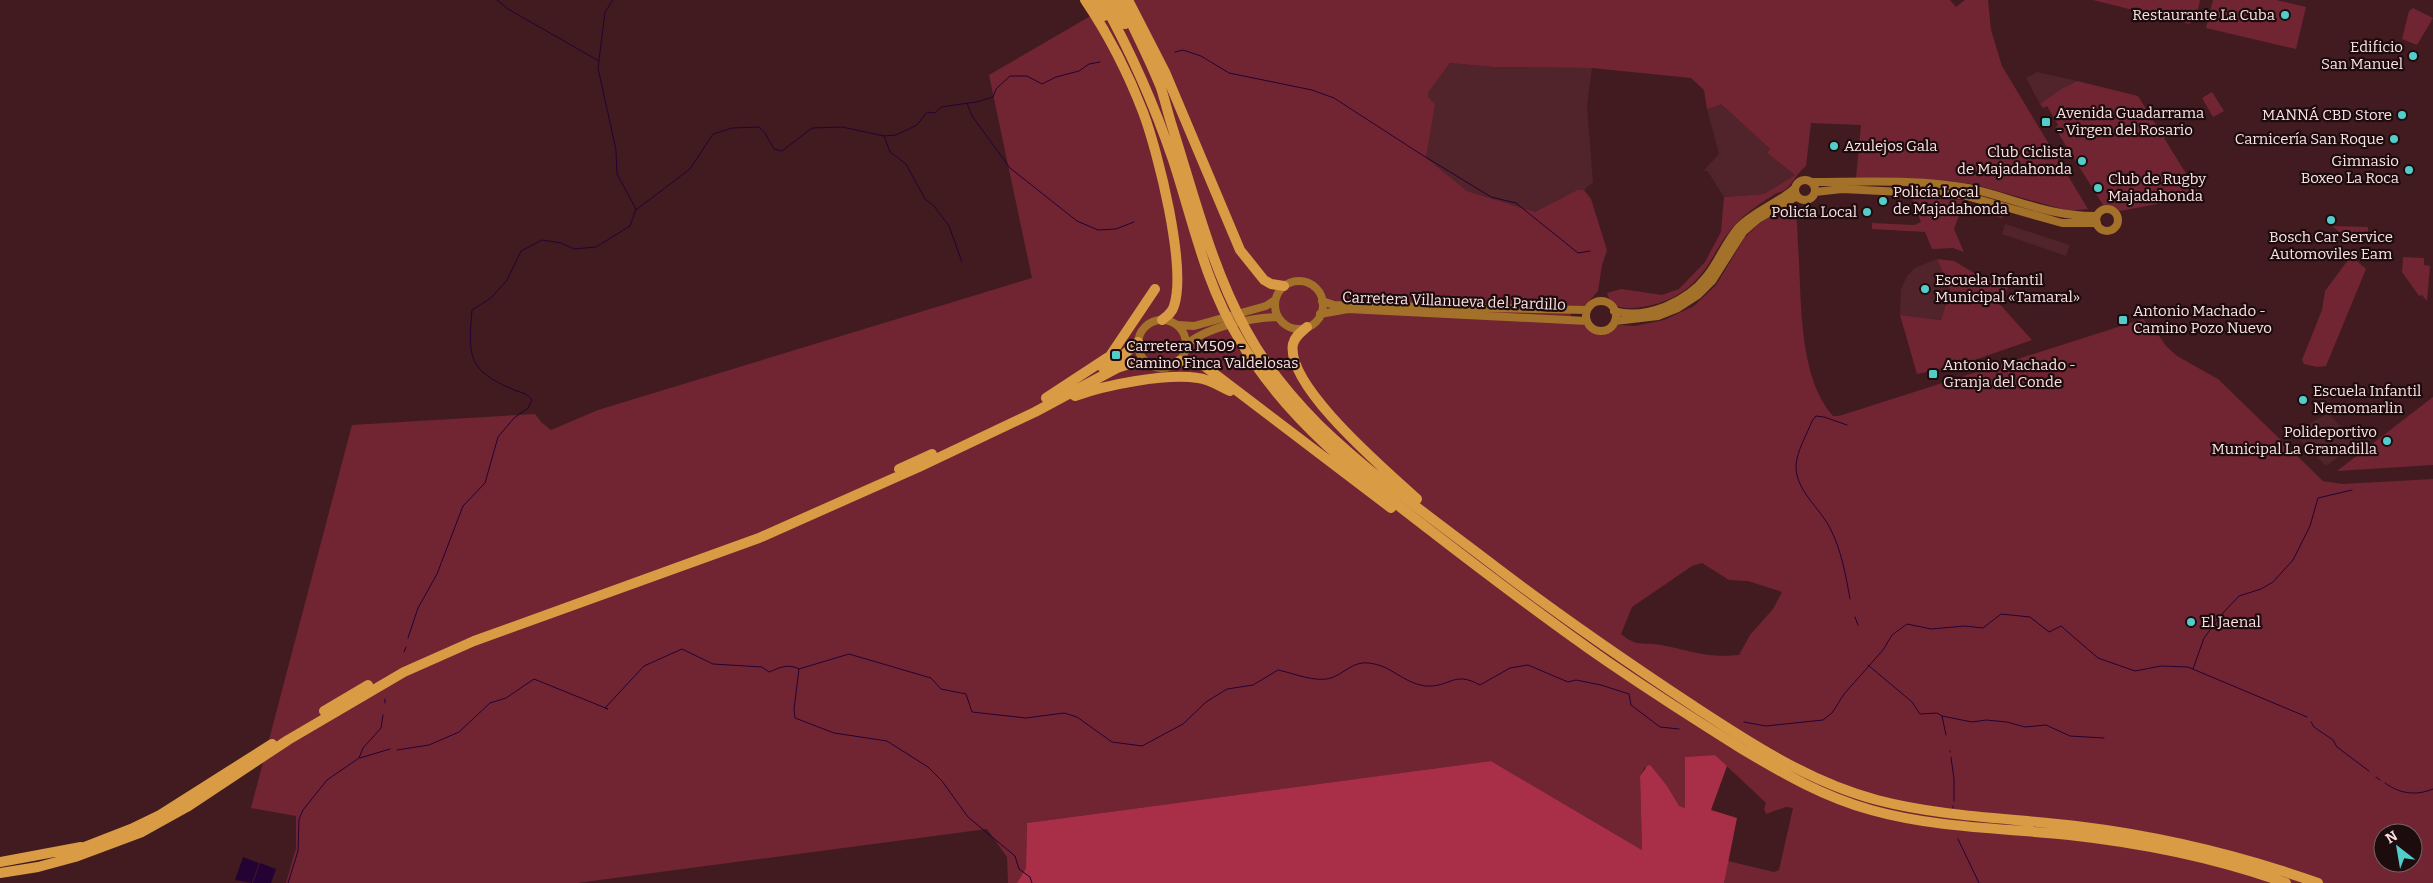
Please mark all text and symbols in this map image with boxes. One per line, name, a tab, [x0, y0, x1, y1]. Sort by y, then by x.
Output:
place label: Restaurante La Cuba	[2132, 6, 2275, 24]
marker: Restaurante La Cuba	[2279, 9, 2291, 21]
place label: Edificio San Manuel	[2321, 38, 2403, 73]
marker: Edificio San Manuel	[2407, 50, 2419, 62]
place label: Avenida Guadarrama - Virgen del Rosario	[2056, 104, 2204, 139]
place label: MANNÁ CBD Store	[2262, 106, 2392, 124]
marker: MANNÁ CBD Store	[2396, 109, 2408, 121]
marker: Avenida Guadarrama - Virgen del Rosario	[2040, 116, 2052, 128]
place label: Carnicería San Roque	[2235, 130, 2384, 148]
marker: Carnicería San Roque	[2388, 133, 2400, 145]
place label: Azulejos Gala	[1844, 137, 1937, 155]
marker: Azulejos Gala	[1828, 140, 1840, 152]
place label: Club Ciclista de Majadahonda	[1957, 143, 2072, 178]
place label: Gimnasio Boxeo La Roca	[2301, 152, 2399, 187]
marker: Club Ciclista de Majadahonda	[2076, 155, 2088, 167]
marker: Gimnasio Boxeo La Roca	[2403, 164, 2415, 176]
place label: Club de Rugby Majadahonda	[2108, 170, 2206, 205]
marker: Club de Rugby Majadahonda	[2092, 182, 2104, 194]
place label: Policía Local de Majadahonda	[1893, 183, 2008, 218]
marker: Policía Local de Majadahonda	[1877, 195, 1889, 207]
place label: Policía Local	[1771, 203, 1857, 221]
marker: Policía Local	[1861, 206, 1873, 218]
marker: Bosch Car Service Automoviles Eam	[2325, 214, 2337, 226]
place label: Bosch Car Service Automoviles Eam	[2269, 228, 2393, 263]
place label: Escuela Infantil Municipal «Tamaral»	[1935, 271, 2080, 306]
marker: Escuela Infantil Municipal «Tamaral»	[1919, 283, 1931, 295]
street label: Carretera Villanueva del Pardillo	[1342, 288, 1566, 314]
place label: Antonio Machado - Camino Pozo Nuevo	[2133, 302, 2272, 337]
marker: Antonio Machado - Camino Pozo Nuevo	[2117, 314, 2129, 326]
place label: Carretera M509 - Camino Finca Valdelosas	[1126, 337, 1299, 372]
marker: Carretera M509 - Camino Finca Valdelosas	[1110, 349, 1122, 361]
place label: Antonio Machado - Granja del Conde	[1943, 356, 2076, 391]
marker: Antonio Machado - Granja del Conde	[1927, 368, 1939, 380]
place label: Escuela Infantil Nemomarlin	[2313, 382, 2421, 417]
marker: Escuela Infantil Nemomarlin	[2297, 394, 2309, 406]
place label: Polideportivo Municipal La Granadilla	[2211, 423, 2377, 458]
marker: Polideportivo Municipal La Granadilla	[2381, 435, 2393, 447]
place label: El Jaenal	[2201, 613, 2261, 631]
marker: El Jaenal	[2185, 616, 2197, 628]
north arrow	[2373, 823, 2423, 873]
text: N	[2383, 827, 2401, 847]

